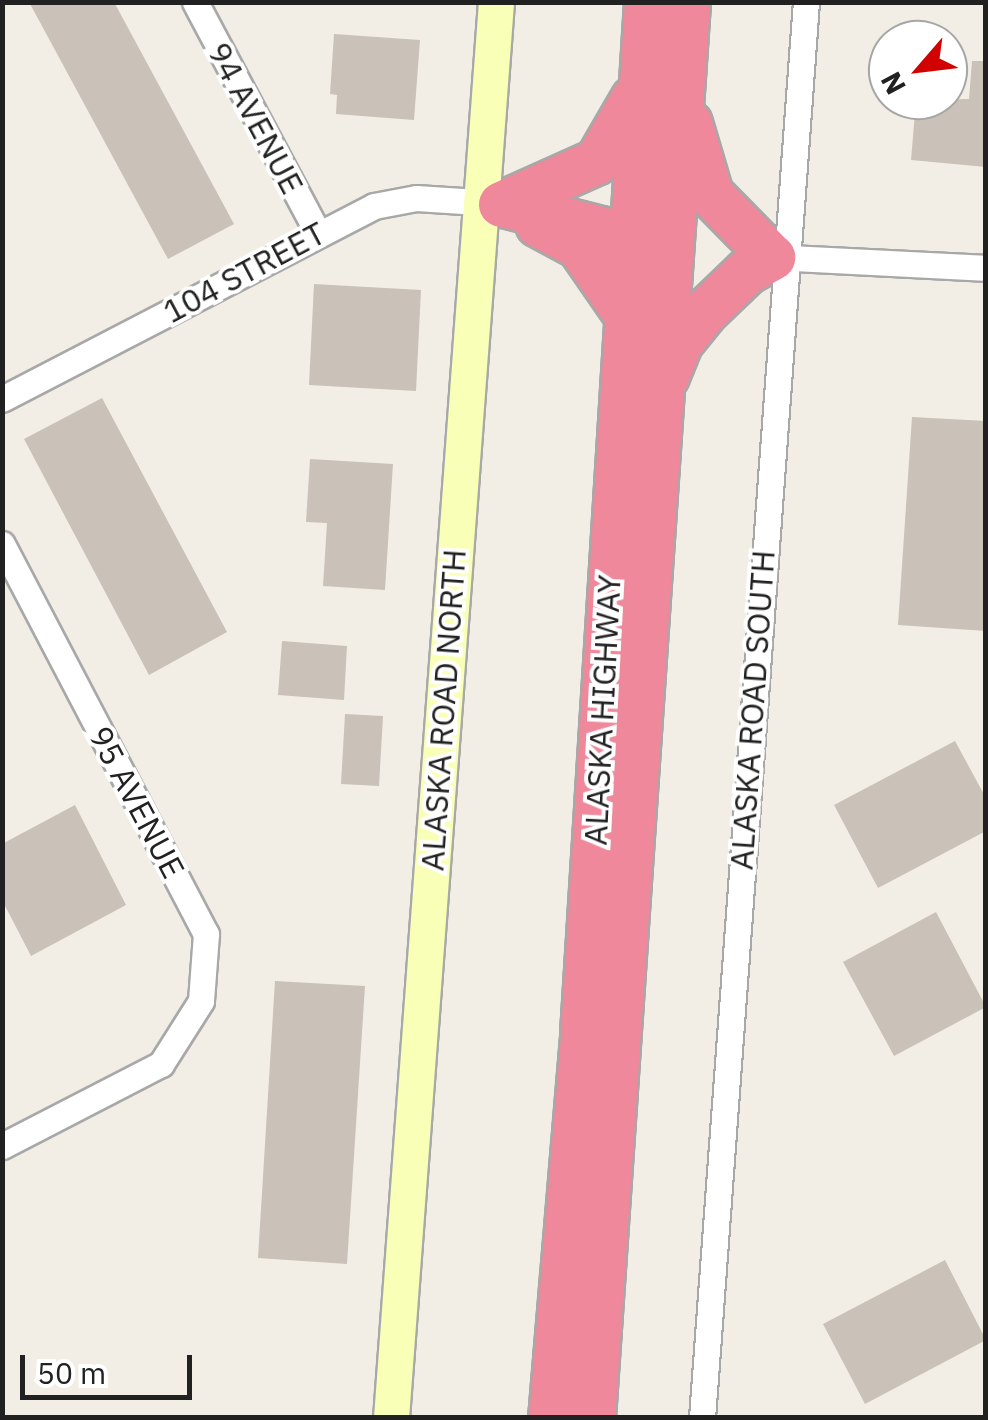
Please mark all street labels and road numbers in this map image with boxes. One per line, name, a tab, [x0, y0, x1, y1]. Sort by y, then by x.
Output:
street label: 94 AVENUE	[200, 36, 312, 200]
street label: 104 STREET	[157, 213, 331, 331]
street label: ALASKA ROAD NORTH	[413, 548, 473, 872]
street label: ALASKA ROAD SOUTH	[722, 549, 782, 871]
street label: ALASKA HIGHWAY	[576, 574, 628, 846]
street label: 95 AVENUE	[81, 720, 193, 884]

